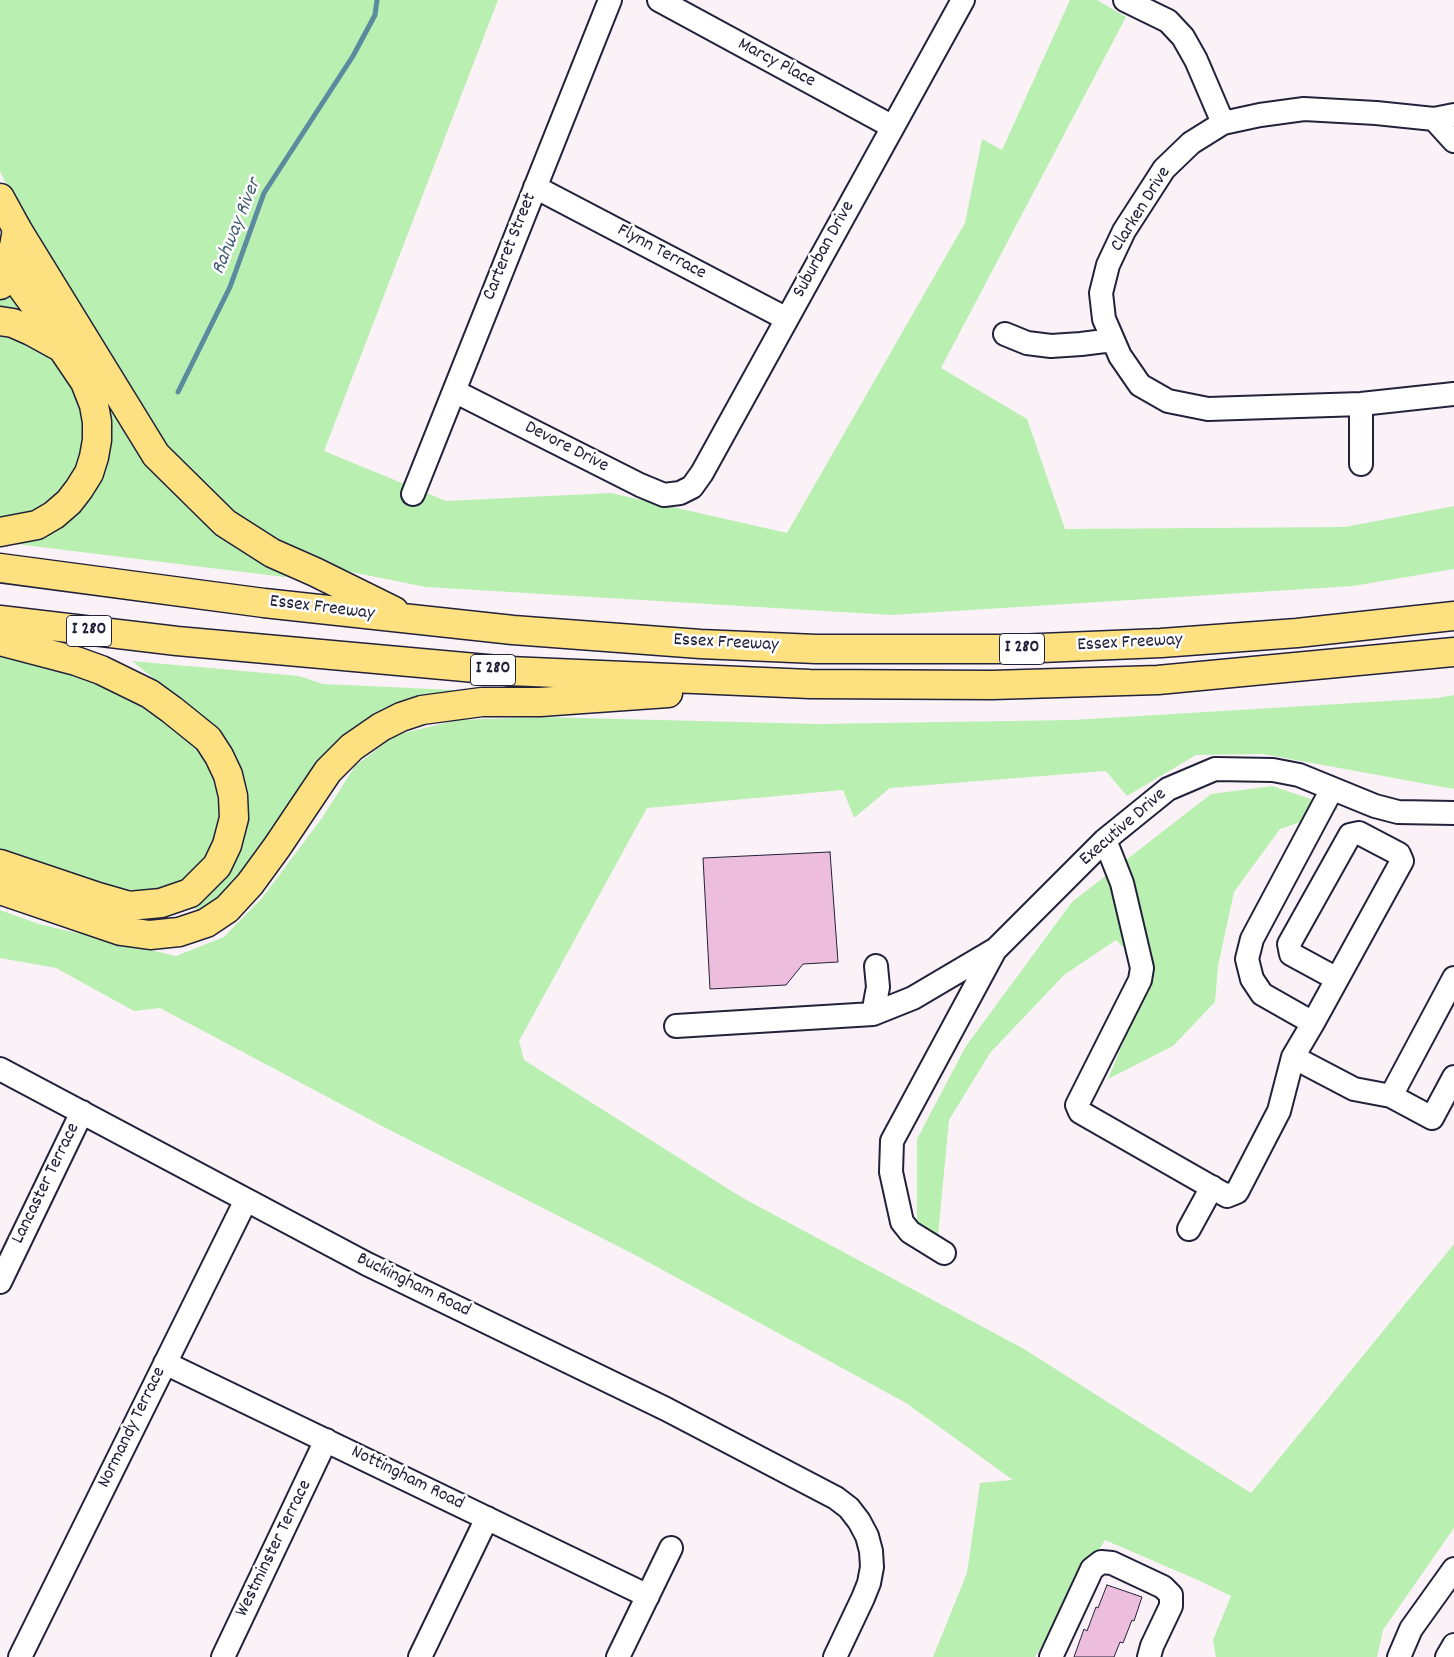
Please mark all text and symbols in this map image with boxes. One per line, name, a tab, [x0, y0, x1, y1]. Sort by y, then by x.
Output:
street label: Marcy Place	[733, 34, 819, 94]
street label: Clarken Drive	[1107, 163, 1177, 257]
water label: Rahway River	[208, 176, 268, 278]
street label: Carteret Street	[479, 190, 543, 304]
street label: Suburban Drive	[789, 198, 861, 302]
street label: Flynn Terrace	[613, 220, 709, 286]
street label: Devore Drive	[520, 417, 612, 479]
street label: Essex Freeway	[268, 591, 376, 627]
road number: I 280	[66, 616, 112, 646]
street label: Essex Freeway	[673, 630, 779, 658]
street label: Essex Freeway	[1077, 630, 1183, 658]
road number: I 280	[1000, 634, 1044, 664]
road number: I 280	[470, 654, 516, 686]
street label: Executive Drive	[1076, 784, 1172, 872]
street label: Lancaster Terrace	[8, 1120, 86, 1248]
street label: Buckingham Road	[352, 1249, 474, 1323]
street label: Normandy Terrace	[94, 1364, 172, 1492]
street label: Nottingham Road	[347, 1442, 467, 1516]
street label: Westminster Terrace	[232, 1477, 318, 1621]

